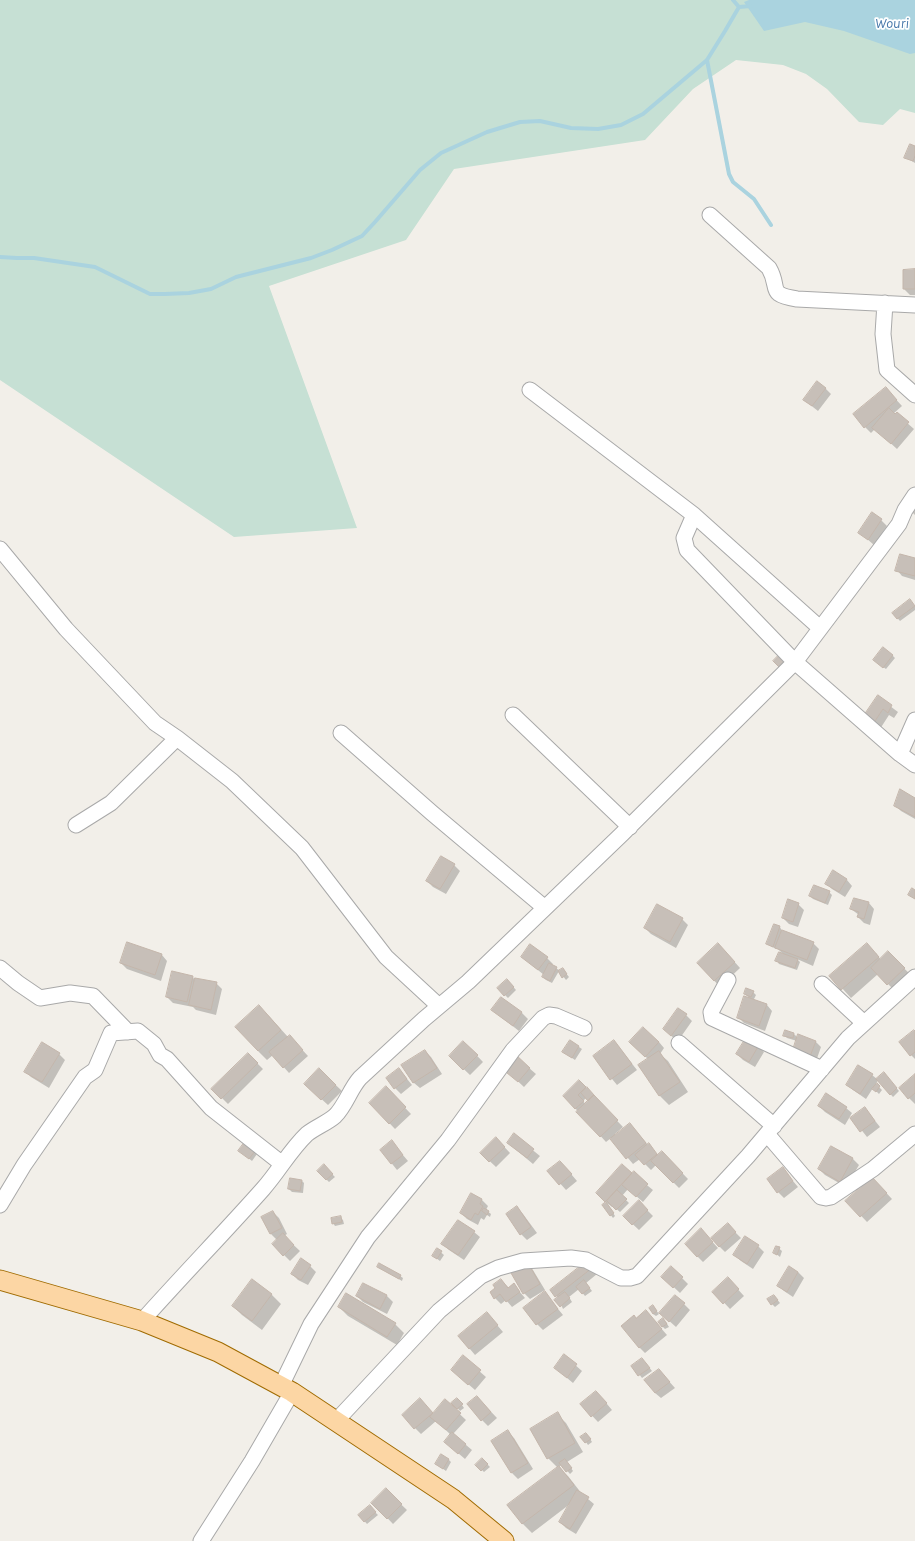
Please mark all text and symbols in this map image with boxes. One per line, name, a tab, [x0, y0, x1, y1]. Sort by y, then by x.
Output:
water label: Wouri	[875, 16, 909, 32]

